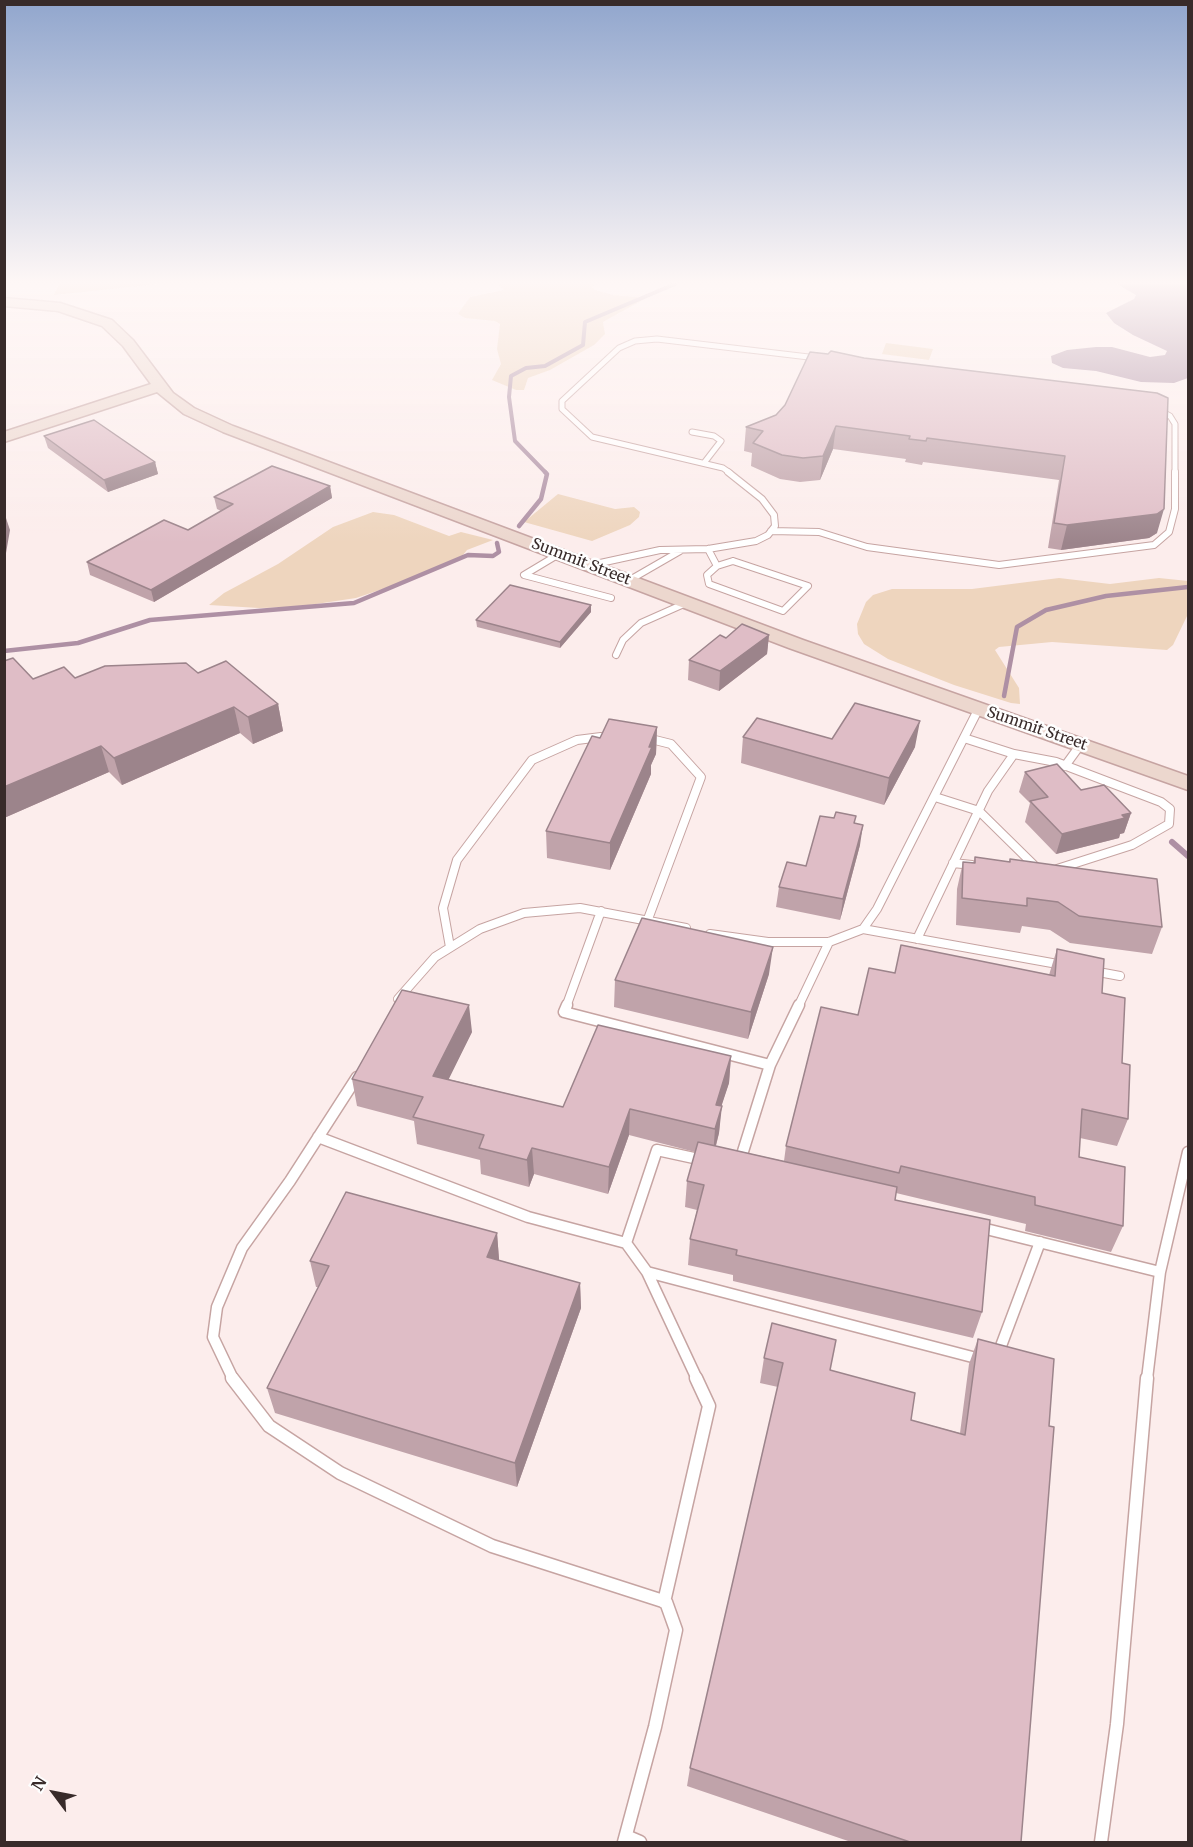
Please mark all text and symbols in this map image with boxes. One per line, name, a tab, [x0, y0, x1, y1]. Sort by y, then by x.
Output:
street label: Summit Street	[529, 535, 633, 589]
street label: Summit Street	[985, 703, 1089, 755]
north arrow	[24, 1763, 84, 1823]
text: N	[27, 1773, 51, 1794]

